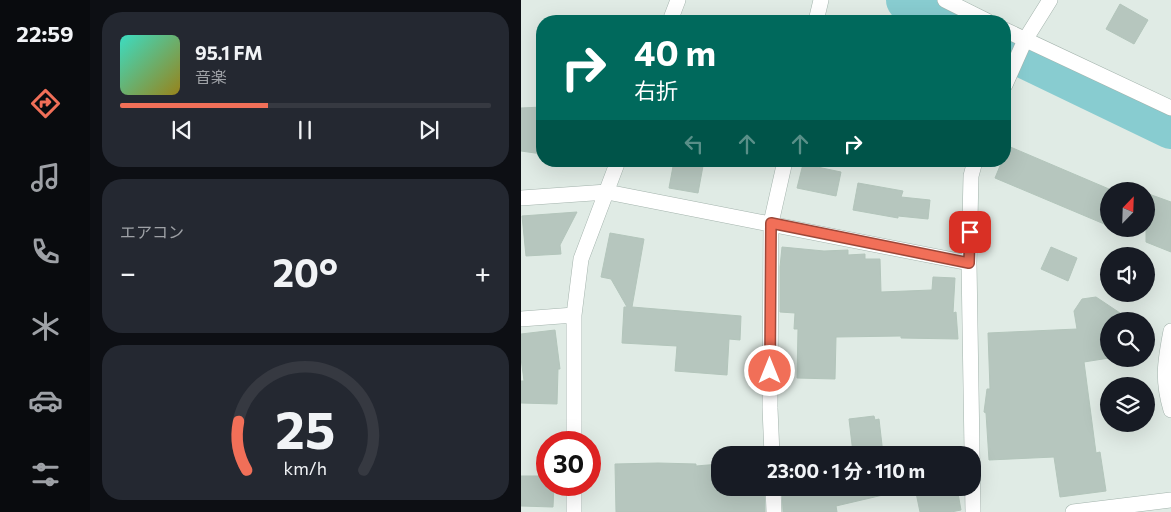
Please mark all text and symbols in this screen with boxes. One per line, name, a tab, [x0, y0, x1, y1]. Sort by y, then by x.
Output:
text: 22:59	[16, 20, 74, 47]
text: 40 m	[634, 30, 716, 73]
icon: right	[551, 35, 616, 100]
text: 95.1 FM	[195, 41, 263, 64]
text: 音楽	[195, 67, 227, 86]
text: 右折	[634, 77, 678, 104]
icon: directions	[28, 86, 63, 121]
icon: previous	[168, 116, 196, 144]
icon: pause	[291, 116, 319, 144]
icon: next	[415, 116, 443, 144]
icon: left	[680, 130, 708, 158]
icon: ahead	[733, 130, 761, 158]
icon: ahead	[786, 130, 814, 158]
icon: right	[839, 130, 867, 158]
icon: music	[28, 160, 63, 195]
north arrow	[1100, 182, 1155, 238]
map controls	[1100, 182, 1155, 432]
pin	[949, 211, 991, 253]
icon: arrive	[956, 218, 984, 246]
text: エアコン	[120, 222, 184, 241]
icon: phone	[28, 234, 63, 269]
button: sound	[1100, 247, 1155, 302]
text: 20°	[272, 248, 338, 295]
text: −	[120, 255, 136, 289]
text: +	[475, 255, 491, 289]
icon: climate	[28, 309, 63, 344]
button: search	[1100, 312, 1155, 367]
position arrow	[743, 344, 795, 396]
button: layers	[1100, 377, 1155, 432]
icon: car	[28, 383, 63, 418]
text: 25	[276, 396, 335, 460]
speed limit sign: 30	[536, 431, 601, 496]
icon: filters	[28, 457, 63, 492]
text: km/h	[284, 457, 327, 479]
text: 23:00 · 1 分 · 110 m	[767, 459, 925, 482]

